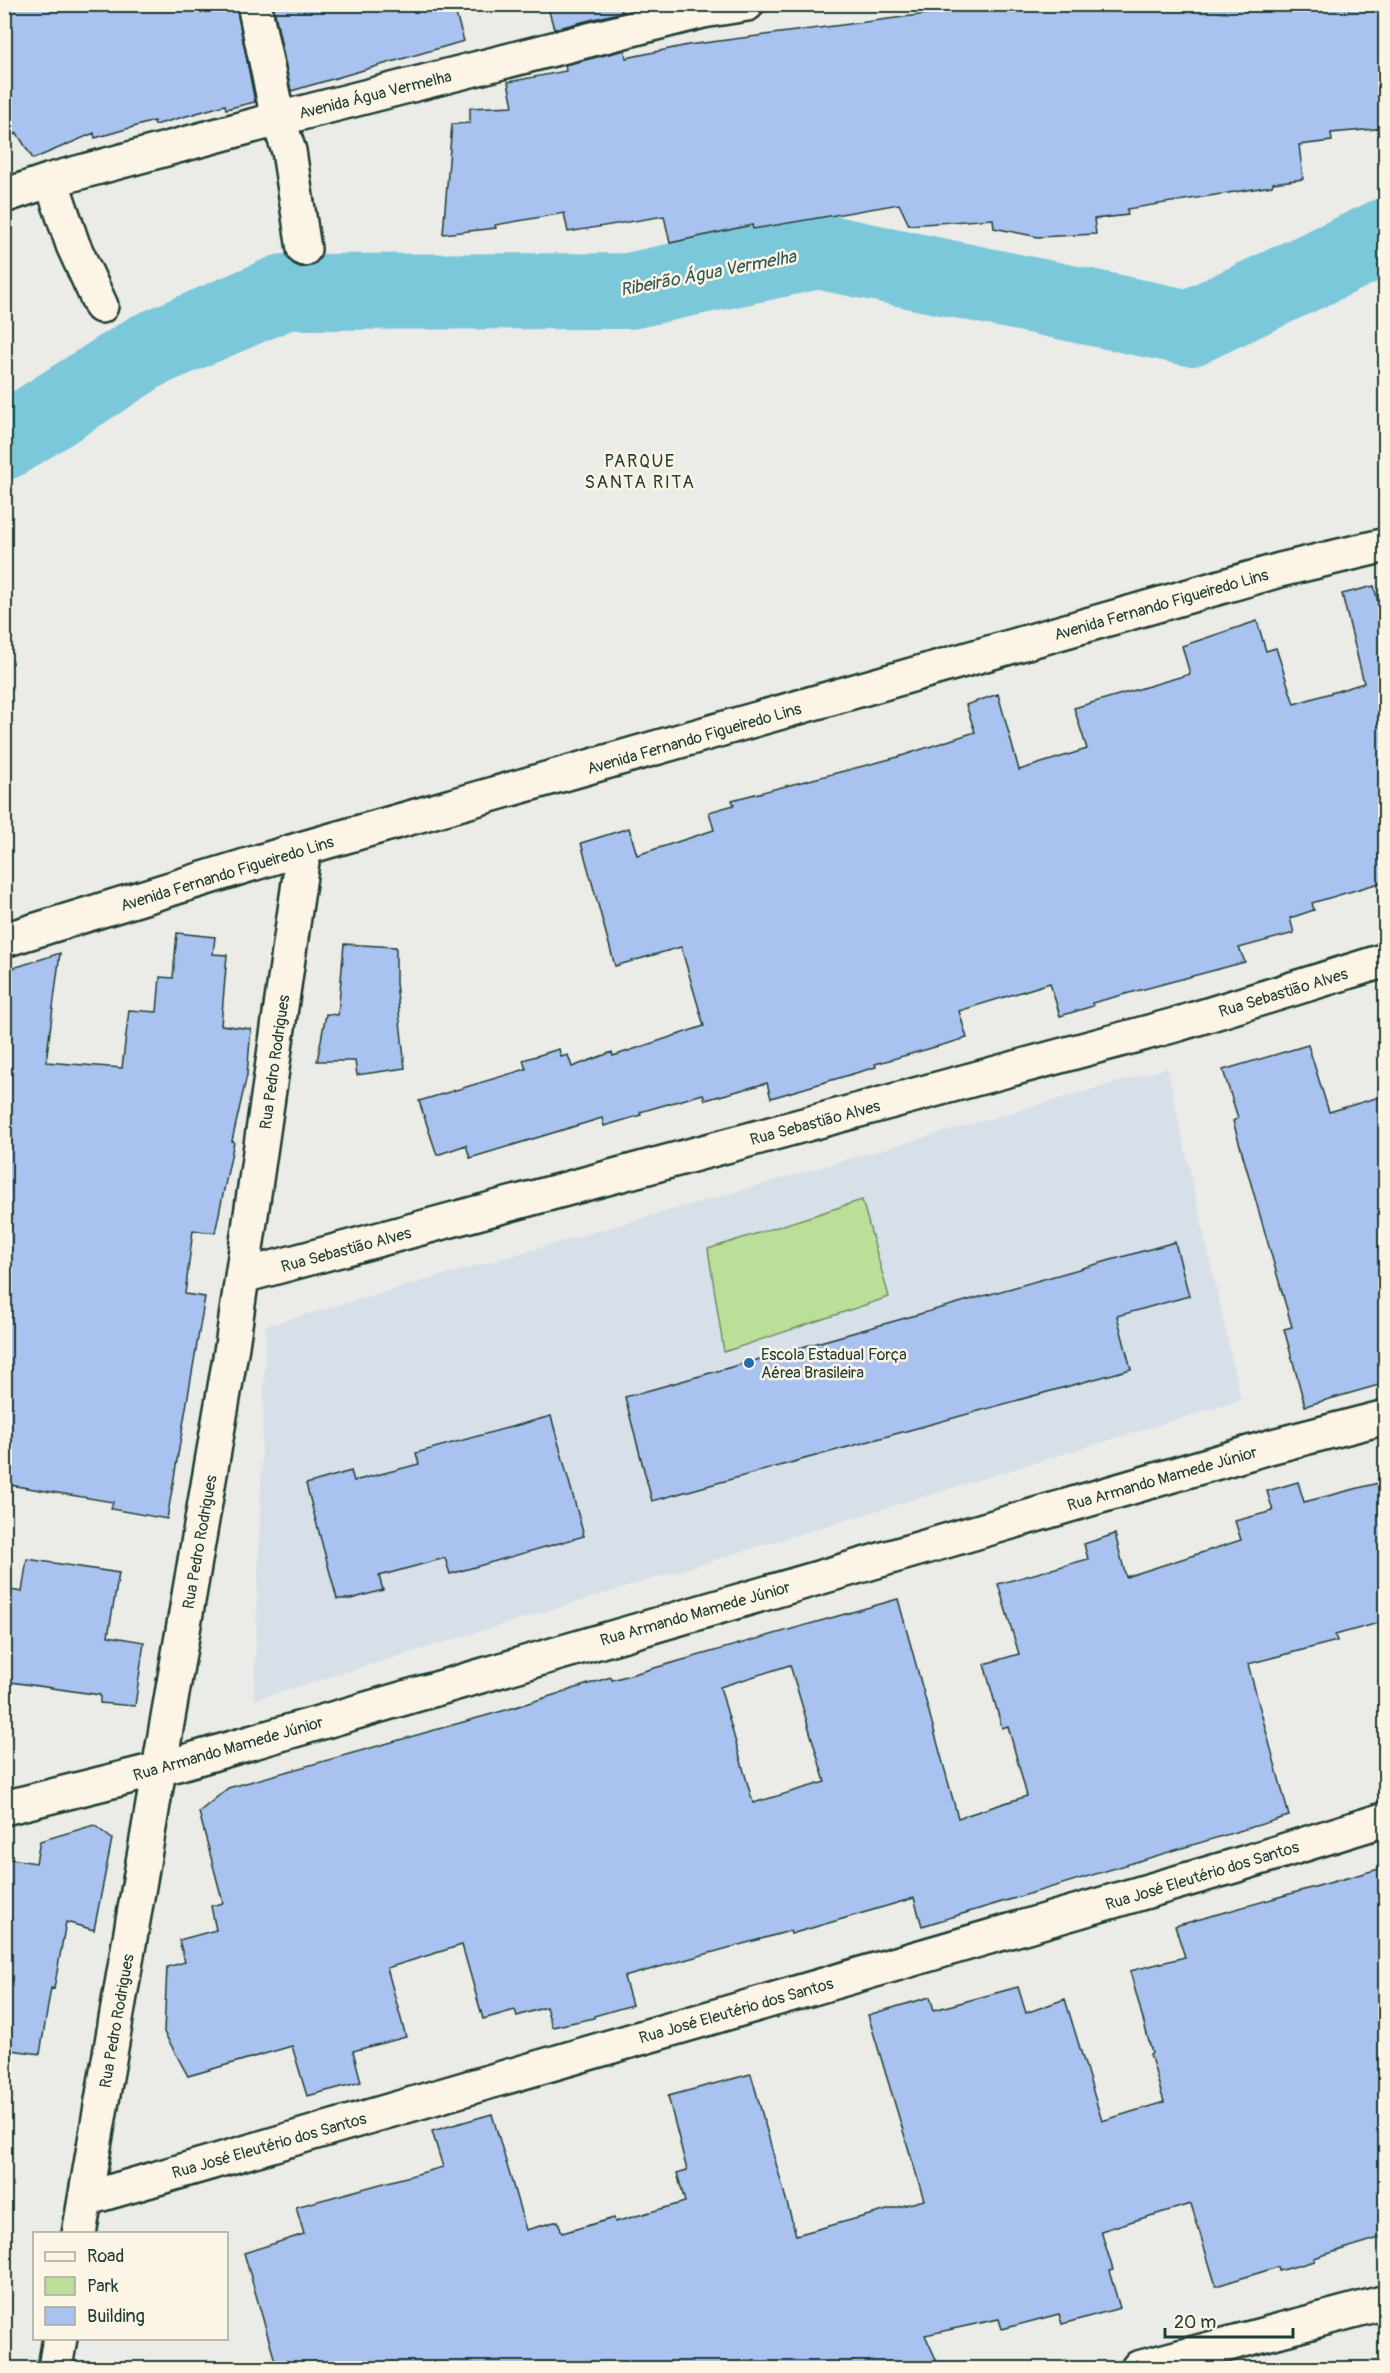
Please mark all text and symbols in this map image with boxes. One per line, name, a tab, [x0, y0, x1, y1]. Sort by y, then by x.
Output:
street label: Avenida Água Vermelha	[297, 66, 454, 124]
water label: Ribeirão Água Vermelha	[618, 245, 799, 302]
district label: PARQUE SANTA RITA	[584, 450, 696, 494]
street label: Avenida Fernando Figueiredo Lins	[1052, 565, 1271, 645]
street label: Avenida Fernando Figueiredo Lins	[585, 699, 804, 779]
street label: Avenida Fernando Figueiredo Lins	[118, 832, 336, 916]
street label: Rua Sebastião Alves	[1216, 964, 1350, 1022]
street label: Rua Pedro Rodrigues	[256, 994, 294, 1131]
street label: Rua Sebastião Alves	[748, 1096, 883, 1150]
street label: Rua Sebastião Alves	[279, 1223, 414, 1277]
place label: Escola Estadual Força Aérea Brasileira	[761, 1345, 907, 1383]
marker: Escola Estadual Força Aérea Brasileira	[742, 1356, 756, 1370]
street label: Rua Armando Mamede Júnior	[1065, 1442, 1260, 1516]
street label: Rua Pedro Rodrigues	[178, 1474, 222, 1611]
street label: Rua Armando Mamede Júnior	[598, 1577, 793, 1651]
street label: Rua Armando Mamede Júnior	[131, 1712, 326, 1786]
street label: Rua José Eleutério dos Santos	[1103, 1837, 1302, 1915]
street label: Rua Pedro Rodrigues	[95, 1953, 139, 2090]
street label: Rua José Eleutério dos Santos	[637, 1974, 836, 2048]
street label: Rua José Eleutério dos Santos	[170, 2109, 369, 2183]
legend	[33, 2232, 228, 2340]
text: Road	[87, 2245, 124, 2268]
text: Park	[87, 2275, 119, 2298]
scale bar	[1165, 2301, 1292, 2339]
text: Building	[87, 2305, 145, 2328]
text: 20 m	[1174, 2311, 1216, 2334]

